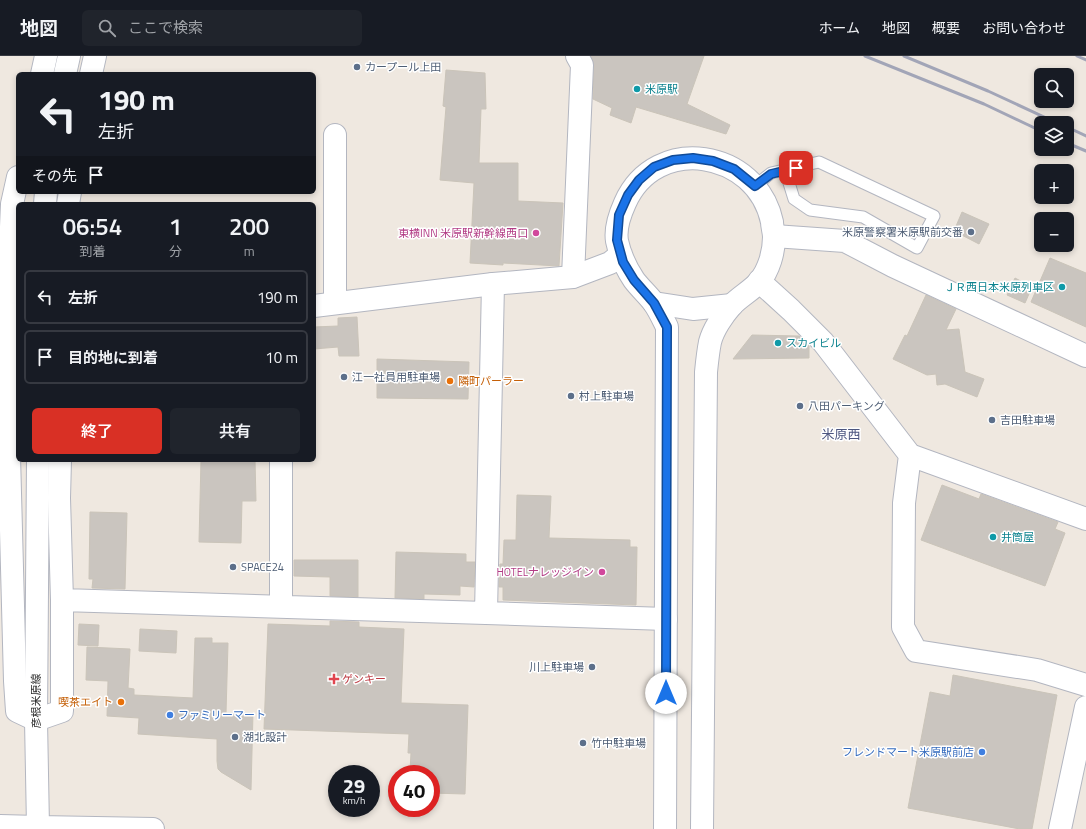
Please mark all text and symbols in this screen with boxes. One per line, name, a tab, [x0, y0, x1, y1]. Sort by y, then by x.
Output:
search box	[82, 10, 362, 46]
text: 地図	[20, 13, 58, 42]
text: ここで検索	[128, 16, 203, 39]
icon: search	[96, 17, 118, 39]
text: ホーム	[818, 17, 860, 38]
text: 地図	[882, 17, 910, 38]
text: 概要	[932, 17, 960, 38]
text: お問い合わせ	[982, 17, 1066, 38]
place label: カープール上田	[365, 59, 441, 75]
marker: カープール上田	[352, 62, 362, 72]
map controls	[1034, 68, 1074, 252]
button: search	[1034, 68, 1074, 108]
text: 190 m	[98, 78, 175, 121]
place label: 米原駅	[645, 81, 678, 97]
marker: 米原駅	[632, 84, 642, 94]
icon: left	[32, 88, 84, 140]
button: layers	[1034, 116, 1074, 156]
text: 左折	[98, 118, 134, 145]
pin	[779, 151, 813, 185]
icon: arrive	[785, 157, 807, 179]
text: その先	[32, 164, 77, 187]
icon: arrive	[85, 164, 107, 186]
button: +	[1034, 164, 1074, 204]
text: 06:54	[63, 208, 122, 244]
text: 1	[169, 208, 182, 244]
text: 200	[229, 208, 269, 244]
button: −	[1034, 212, 1074, 252]
place label: 米原警察署米原駅前交番	[842, 224, 963, 240]
place label: 東横INN 米原駅新幹線西口	[398, 225, 528, 241]
marker: 米原警察署米原駅前交番	[966, 227, 976, 237]
marker: 東横INN 米原駅新幹線西口	[531, 228, 541, 238]
text: 到着	[79, 241, 105, 261]
text: 分	[169, 241, 182, 261]
text: m	[244, 241, 255, 261]
place label: ＪＲ西日本米原列車区	[944, 279, 1054, 295]
marker: ＪＲ西日本米原列車区	[1057, 282, 1067, 292]
icon: left	[34, 286, 56, 308]
text: 左折	[68, 286, 98, 309]
text: 190 m	[257, 286, 298, 309]
place label: スカイビル	[786, 335, 841, 351]
marker: スカイビル	[773, 338, 783, 348]
icon: arrive	[34, 346, 56, 368]
text: 目的地に到着	[68, 346, 158, 369]
text: 10 m	[265, 346, 298, 369]
place label: 江一社員用駐車場	[352, 369, 440, 385]
marker: 江一社員用駐車場	[339, 372, 349, 382]
place label: 隣町パーラー	[458, 373, 524, 389]
marker: 隣町パーラー	[445, 376, 455, 386]
place label: 村上駐車場	[579, 388, 634, 404]
marker: 村上駐車場	[566, 391, 576, 401]
place label: 八田パーキング	[808, 398, 885, 414]
marker: 八田パーキング	[795, 401, 805, 411]
button: 終了	[32, 408, 162, 454]
button: 共有	[170, 408, 300, 454]
place label: 吉田駐車場	[1000, 412, 1055, 428]
marker: 吉田駐車場	[987, 415, 997, 425]
district label: 米原西	[821, 424, 861, 444]
place label: 井筒屋	[1001, 529, 1034, 545]
marker: 井筒屋	[988, 532, 998, 542]
place label: SPACE24	[241, 559, 284, 575]
marker: SPACE24	[228, 562, 238, 572]
place label: HOTELナレッジイン	[496, 564, 594, 580]
marker: HOTELナレッジイン	[597, 567, 607, 577]
place label: 川上駐車場	[529, 659, 584, 675]
marker: 川上駐車場	[587, 662, 597, 672]
place label: ゲンキー	[342, 671, 386, 687]
position arrow	[645, 672, 687, 714]
street label: 彦根米原線	[28, 674, 44, 729]
marker: ゲンキー	[329, 674, 339, 684]
place label: 喫茶エイト	[58, 694, 113, 710]
marker: 喫茶エイト	[116, 697, 126, 707]
place label: ファミリーマート	[178, 707, 266, 723]
marker: ファミリーマート	[165, 710, 175, 720]
place label: 湖北設計	[243, 729, 287, 745]
marker: 湖北設計	[230, 732, 240, 742]
place label: 竹中駐車場	[591, 735, 646, 751]
marker: 竹中駐車場	[578, 738, 588, 748]
place label: フレンドマート米原駅前店	[842, 744, 974, 760]
marker: フレンドマート米原駅前店	[977, 747, 987, 757]
speed limit sign: 40	[388, 765, 440, 817]
text: 29	[343, 770, 365, 801]
text: km/h	[343, 793, 365, 808]

